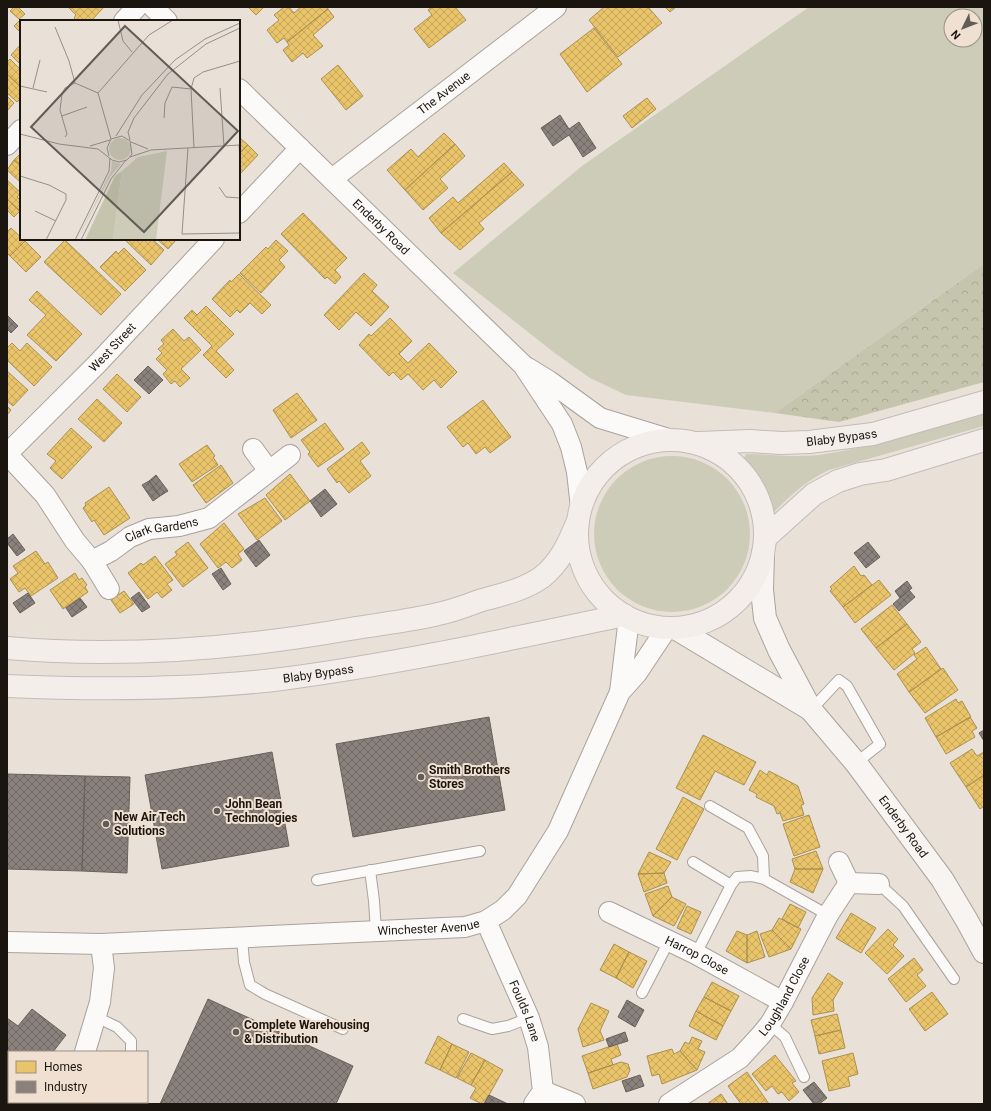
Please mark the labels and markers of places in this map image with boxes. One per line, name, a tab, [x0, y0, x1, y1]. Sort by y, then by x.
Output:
place label: Smith Brothers Stores	[429, 763, 510, 791]
marker: Smith Brothers Stores	[416, 772, 426, 782]
place label: John Bean Technologies	[225, 797, 297, 825]
marker: John Bean Technologies	[212, 806, 222, 816]
place label: New Air Tech Solutions	[114, 810, 186, 838]
marker: New Air Tech Solutions	[101, 819, 111, 829]
place label: Complete Warehousing & Distribution	[244, 1018, 370, 1046]
marker: Complete Warehousing & Distribution	[231, 1027, 241, 1037]

